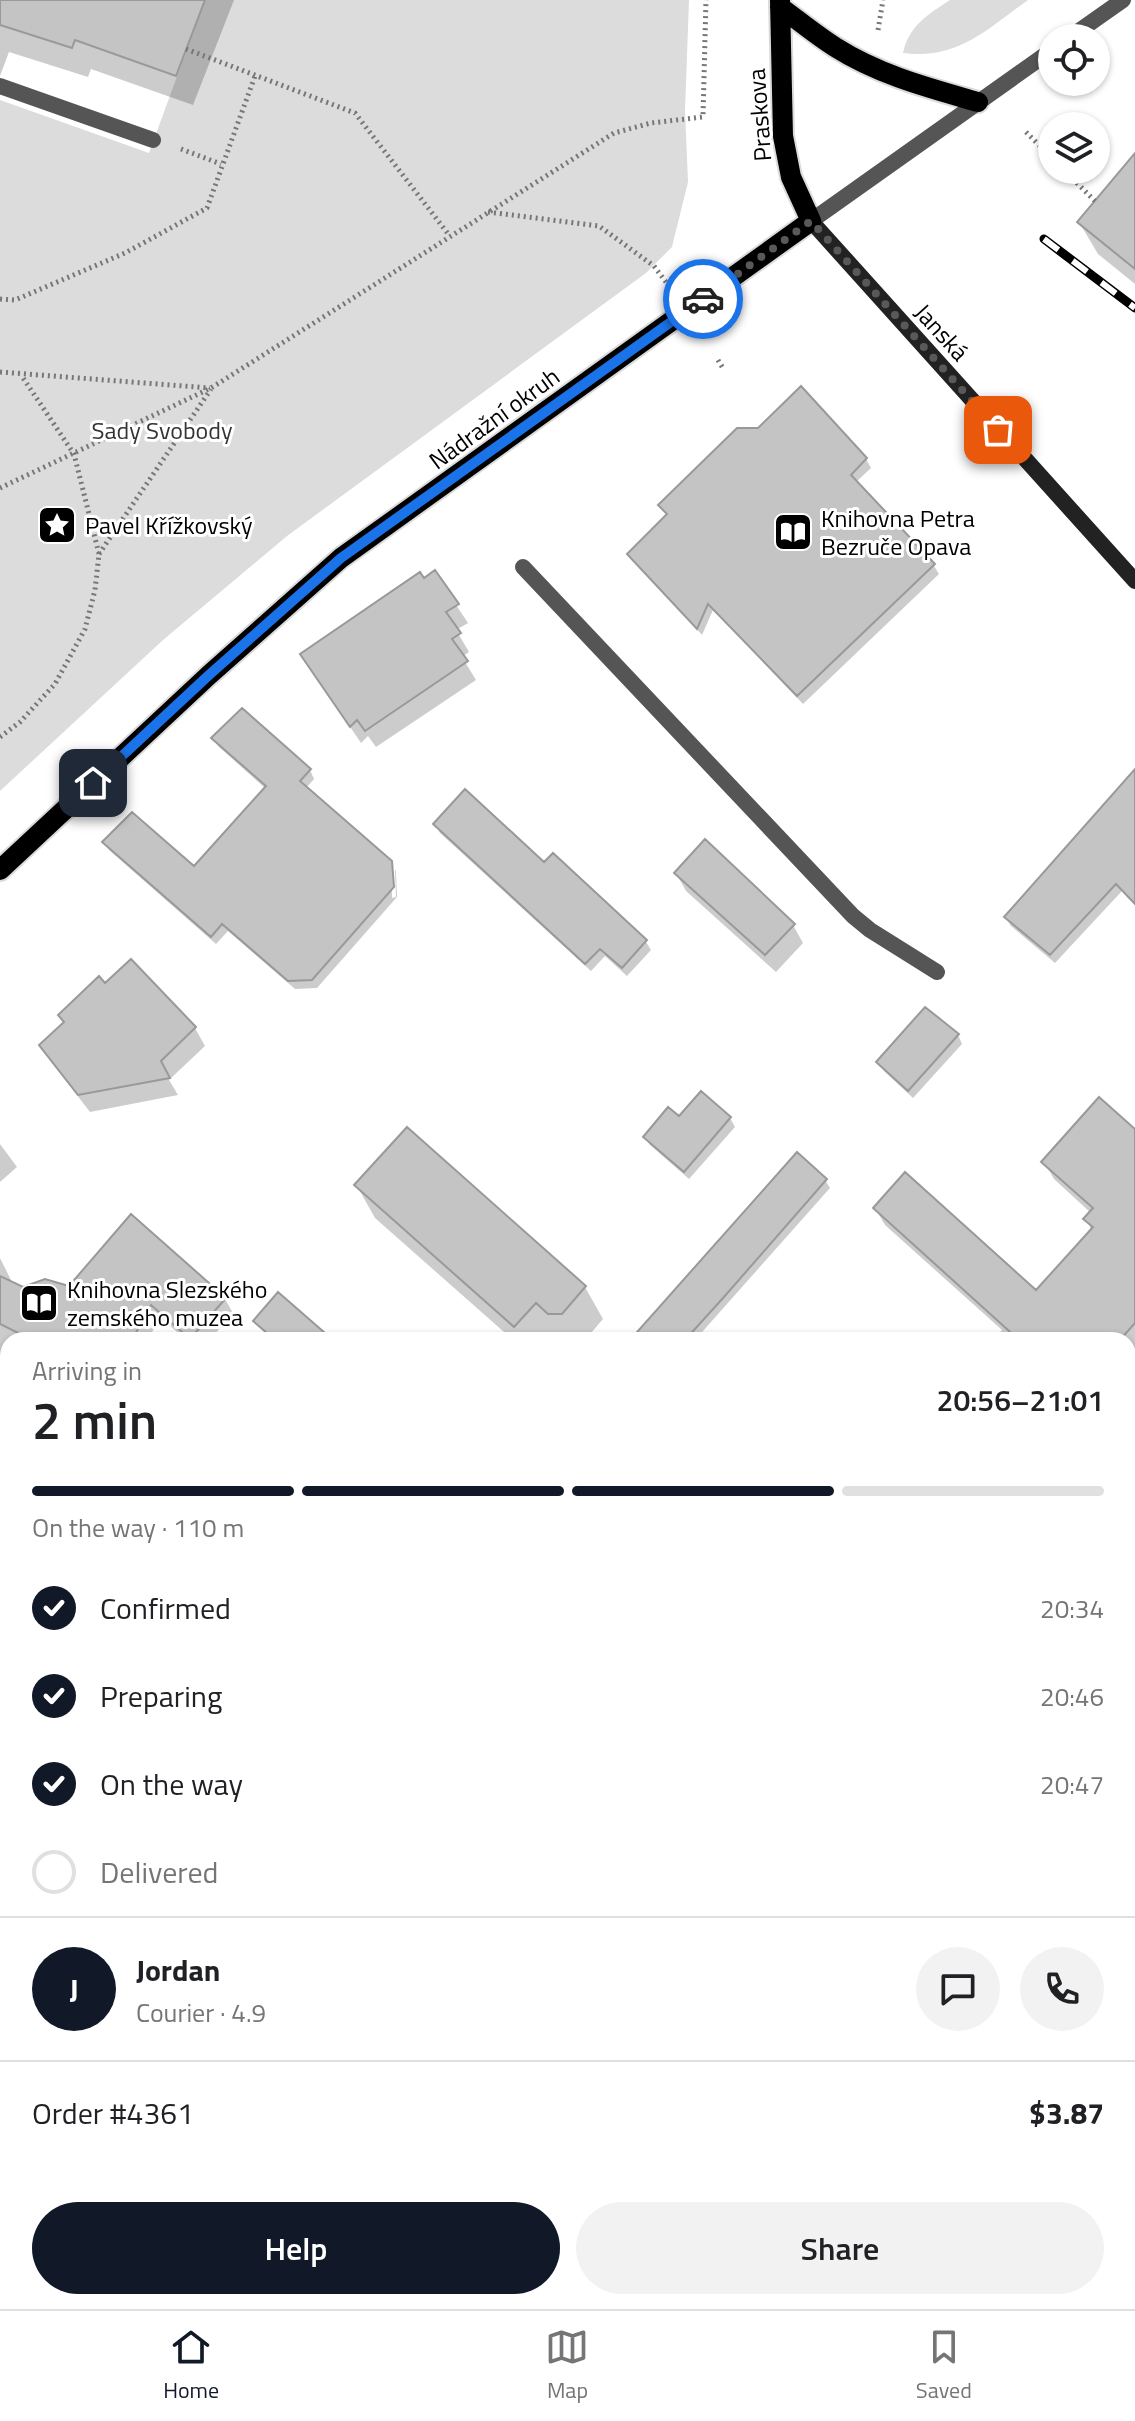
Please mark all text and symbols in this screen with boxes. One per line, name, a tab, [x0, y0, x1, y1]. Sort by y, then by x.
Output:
map controls	[1038, 24, 1110, 184]
button: locate	[1038, 24, 1110, 96]
street label: Praskova	[738, 67, 780, 163]
button: layers	[1038, 112, 1110, 184]
courier	[663, 259, 743, 339]
icon: car	[681, 277, 725, 321]
street label: Janská	[906, 295, 978, 369]
street label: Nádražní okruh	[421, 358, 567, 478]
pin	[964, 396, 1032, 464]
icon: bag	[976, 408, 1020, 452]
park label: Sady Svobody	[92, 412, 233, 448]
place label: Knihovna Petra Bezruče Opava	[821, 500, 975, 564]
place icon: Pavel Křížkovský	[36, 504, 78, 546]
place label: Pavel Křížkovský	[85, 507, 253, 543]
library icon: Knihovna Petra Bezruče Opava	[772, 511, 814, 553]
pin	[59, 749, 127, 817]
icon: home	[71, 761, 115, 805]
place label: Knihovna Slezského zemského muzea	[67, 1271, 267, 1335]
library icon: Knihovna Slezského zemského muzea	[18, 1282, 60, 1324]
text: Arriving in	[32, 1351, 142, 1390]
text: 20:56–21:01	[937, 1377, 1104, 1423]
text: 2 min	[32, 1380, 157, 1459]
text: On the way · 110 m	[32, 1508, 244, 1547]
text: Confirmed	[100, 1585, 231, 1631]
icon: check	[32, 1586, 76, 1630]
text: 20:34	[1040, 1589, 1104, 1628]
text: Preparing	[100, 1673, 222, 1719]
icon: check	[32, 1674, 76, 1718]
text: 20:46	[1040, 1677, 1104, 1716]
text: On the way	[100, 1761, 243, 1807]
icon: check	[32, 1762, 76, 1806]
text: 20:47	[1040, 1765, 1104, 1804]
text: Delivered	[100, 1849, 218, 1895]
text: Jordan	[136, 1947, 220, 1993]
button: chat	[916, 1947, 1000, 2031]
button: phone	[1020, 1947, 1104, 2031]
text: J	[69, 1966, 79, 2012]
text: Courier · 4.9	[136, 1993, 266, 2032]
text: Order #4361	[32, 2090, 194, 2136]
text: $3.87	[1029, 2090, 1104, 2136]
button: Help	[32, 2202, 560, 2294]
button: Share	[576, 2202, 1104, 2294]
tab: Home	[163, 2325, 219, 2407]
tab: Map	[545, 2325, 589, 2407]
tab: Saved	[916, 2325, 972, 2407]

